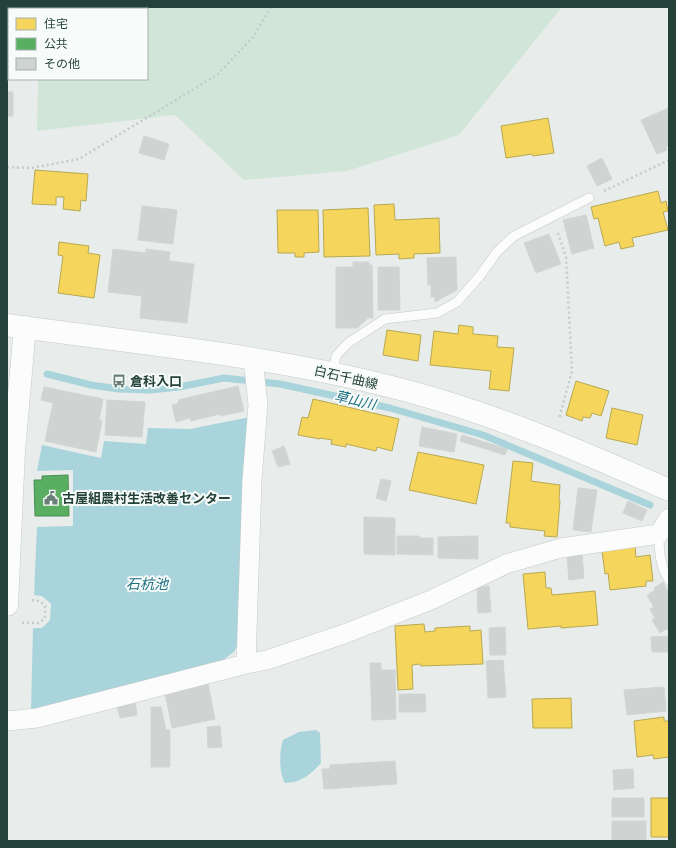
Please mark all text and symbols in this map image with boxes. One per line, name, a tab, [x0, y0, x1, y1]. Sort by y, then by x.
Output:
legend	[8, 8, 148, 80]
text: 住宅	[44, 16, 68, 32]
text: 公共	[44, 36, 68, 52]
text: その他	[44, 56, 80, 72]
street label: 白石千曲線	[312, 362, 379, 393]
bus stop icon: 倉科入口	[111, 373, 127, 389]
place label: 倉科入口	[130, 373, 182, 390]
water label: 草山川	[333, 387, 379, 414]
public building icon: 古屋組農村生活改善センター	[43, 490, 59, 506]
place label: 古屋組農村生活改善センター	[62, 490, 231, 507]
water label: 石杭池	[126, 575, 170, 593]

